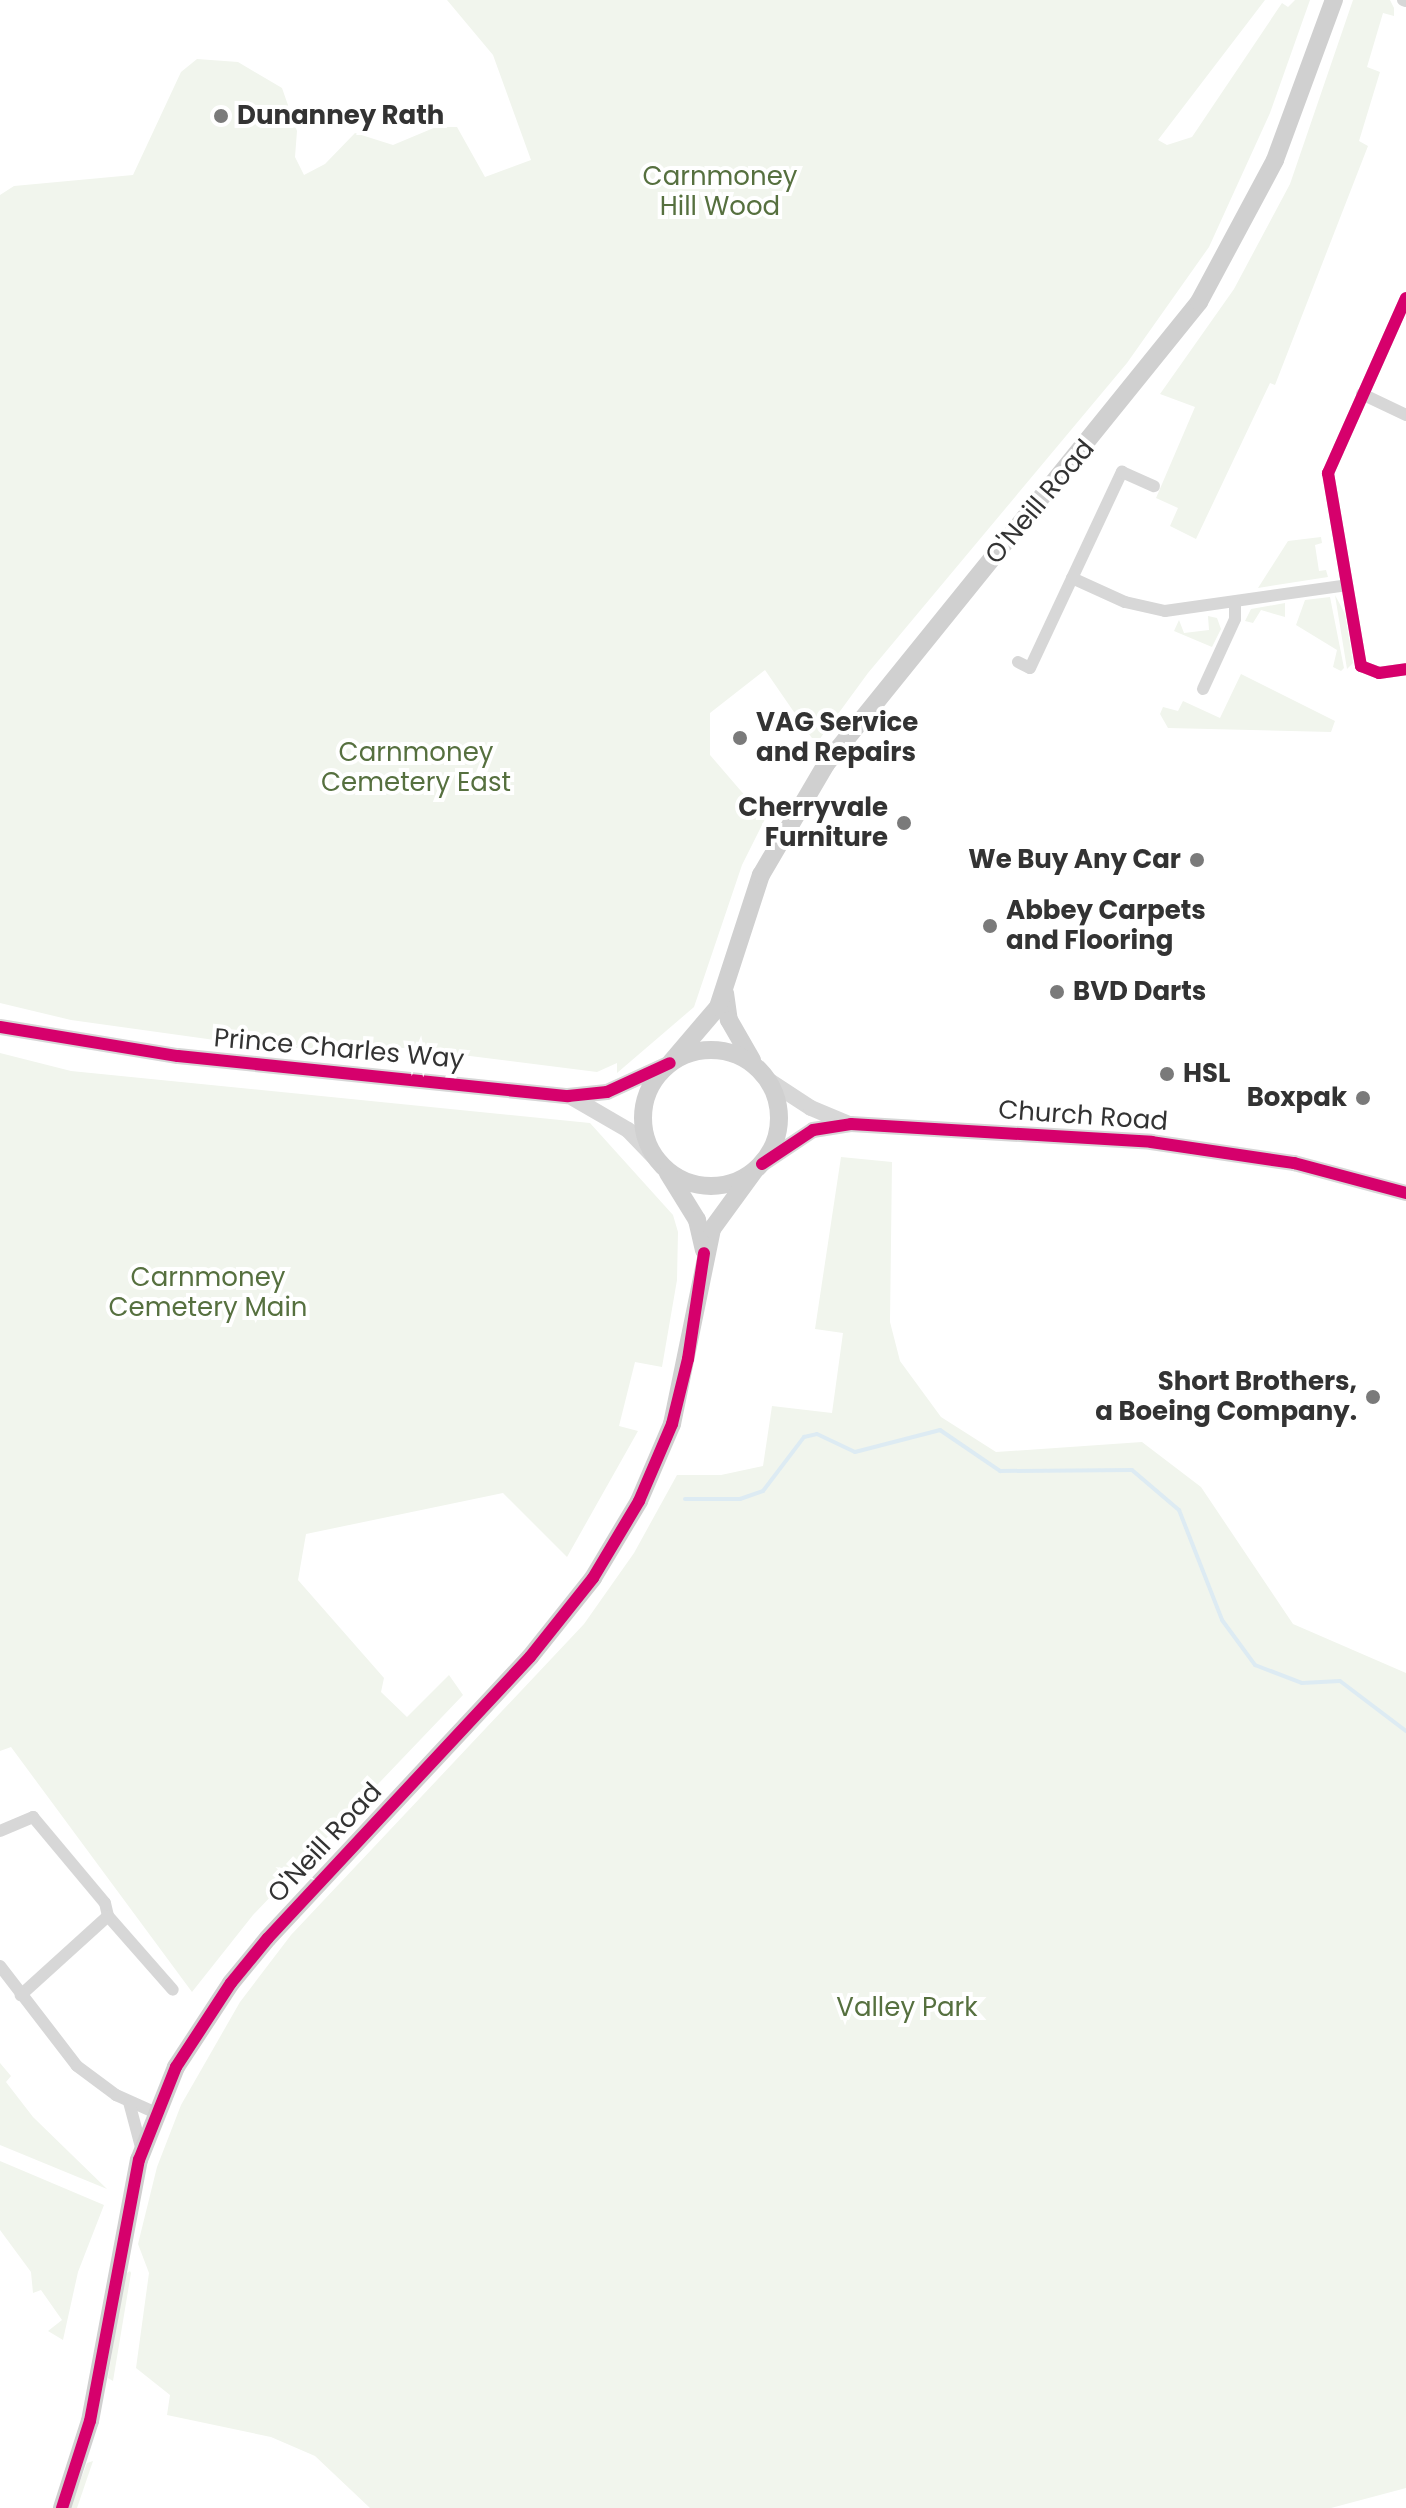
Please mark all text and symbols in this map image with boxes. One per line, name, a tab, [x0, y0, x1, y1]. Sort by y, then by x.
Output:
place label: Dunanney Rath	[237, 100, 444, 132]
marker: Dunanney Rath	[212, 107, 230, 125]
park label: Carnmoney Hill Wood	[643, 161, 797, 222]
street label: O'Neill Road	[979, 433, 1101, 571]
place label: VAG Service and Repairs	[756, 707, 918, 768]
marker: VAG Service and Repairs	[731, 729, 749, 747]
park label: Carnmoney Cemetery East	[321, 737, 511, 798]
place label: Cherryvale Furniture	[738, 792, 888, 854]
marker: Cherryvale Furniture	[895, 814, 913, 832]
place label: We Buy Any Car	[968, 844, 1181, 876]
marker: We Buy Any Car	[1188, 851, 1206, 869]
place label: Abbey Carpets and Flooring	[1006, 895, 1206, 956]
marker: Abbey Carpets and Flooring	[981, 917, 999, 935]
place label: BVD Darts	[1073, 976, 1206, 1008]
marker: BVD Darts	[1048, 983, 1066, 1001]
street label: Prince Charles Way	[212, 1023, 466, 1075]
place label: HSL	[1183, 1058, 1230, 1090]
marker: HSL	[1158, 1065, 1176, 1083]
place label: Boxpak	[1247, 1082, 1347, 1114]
marker: Boxpak	[1354, 1089, 1372, 1107]
street label: Church Road	[997, 1095, 1169, 1137]
park label: Carnmoney Cemetery Main	[109, 1262, 307, 1324]
place label: Short Brothers, a Boeing Company.	[1095, 1366, 1357, 1428]
marker: Short Brothers, a Boeing Company.	[1364, 1388, 1382, 1406]
street label: O'Neill Road	[262, 1777, 388, 1909]
park label: Valley Park	[836, 1992, 978, 2024]

